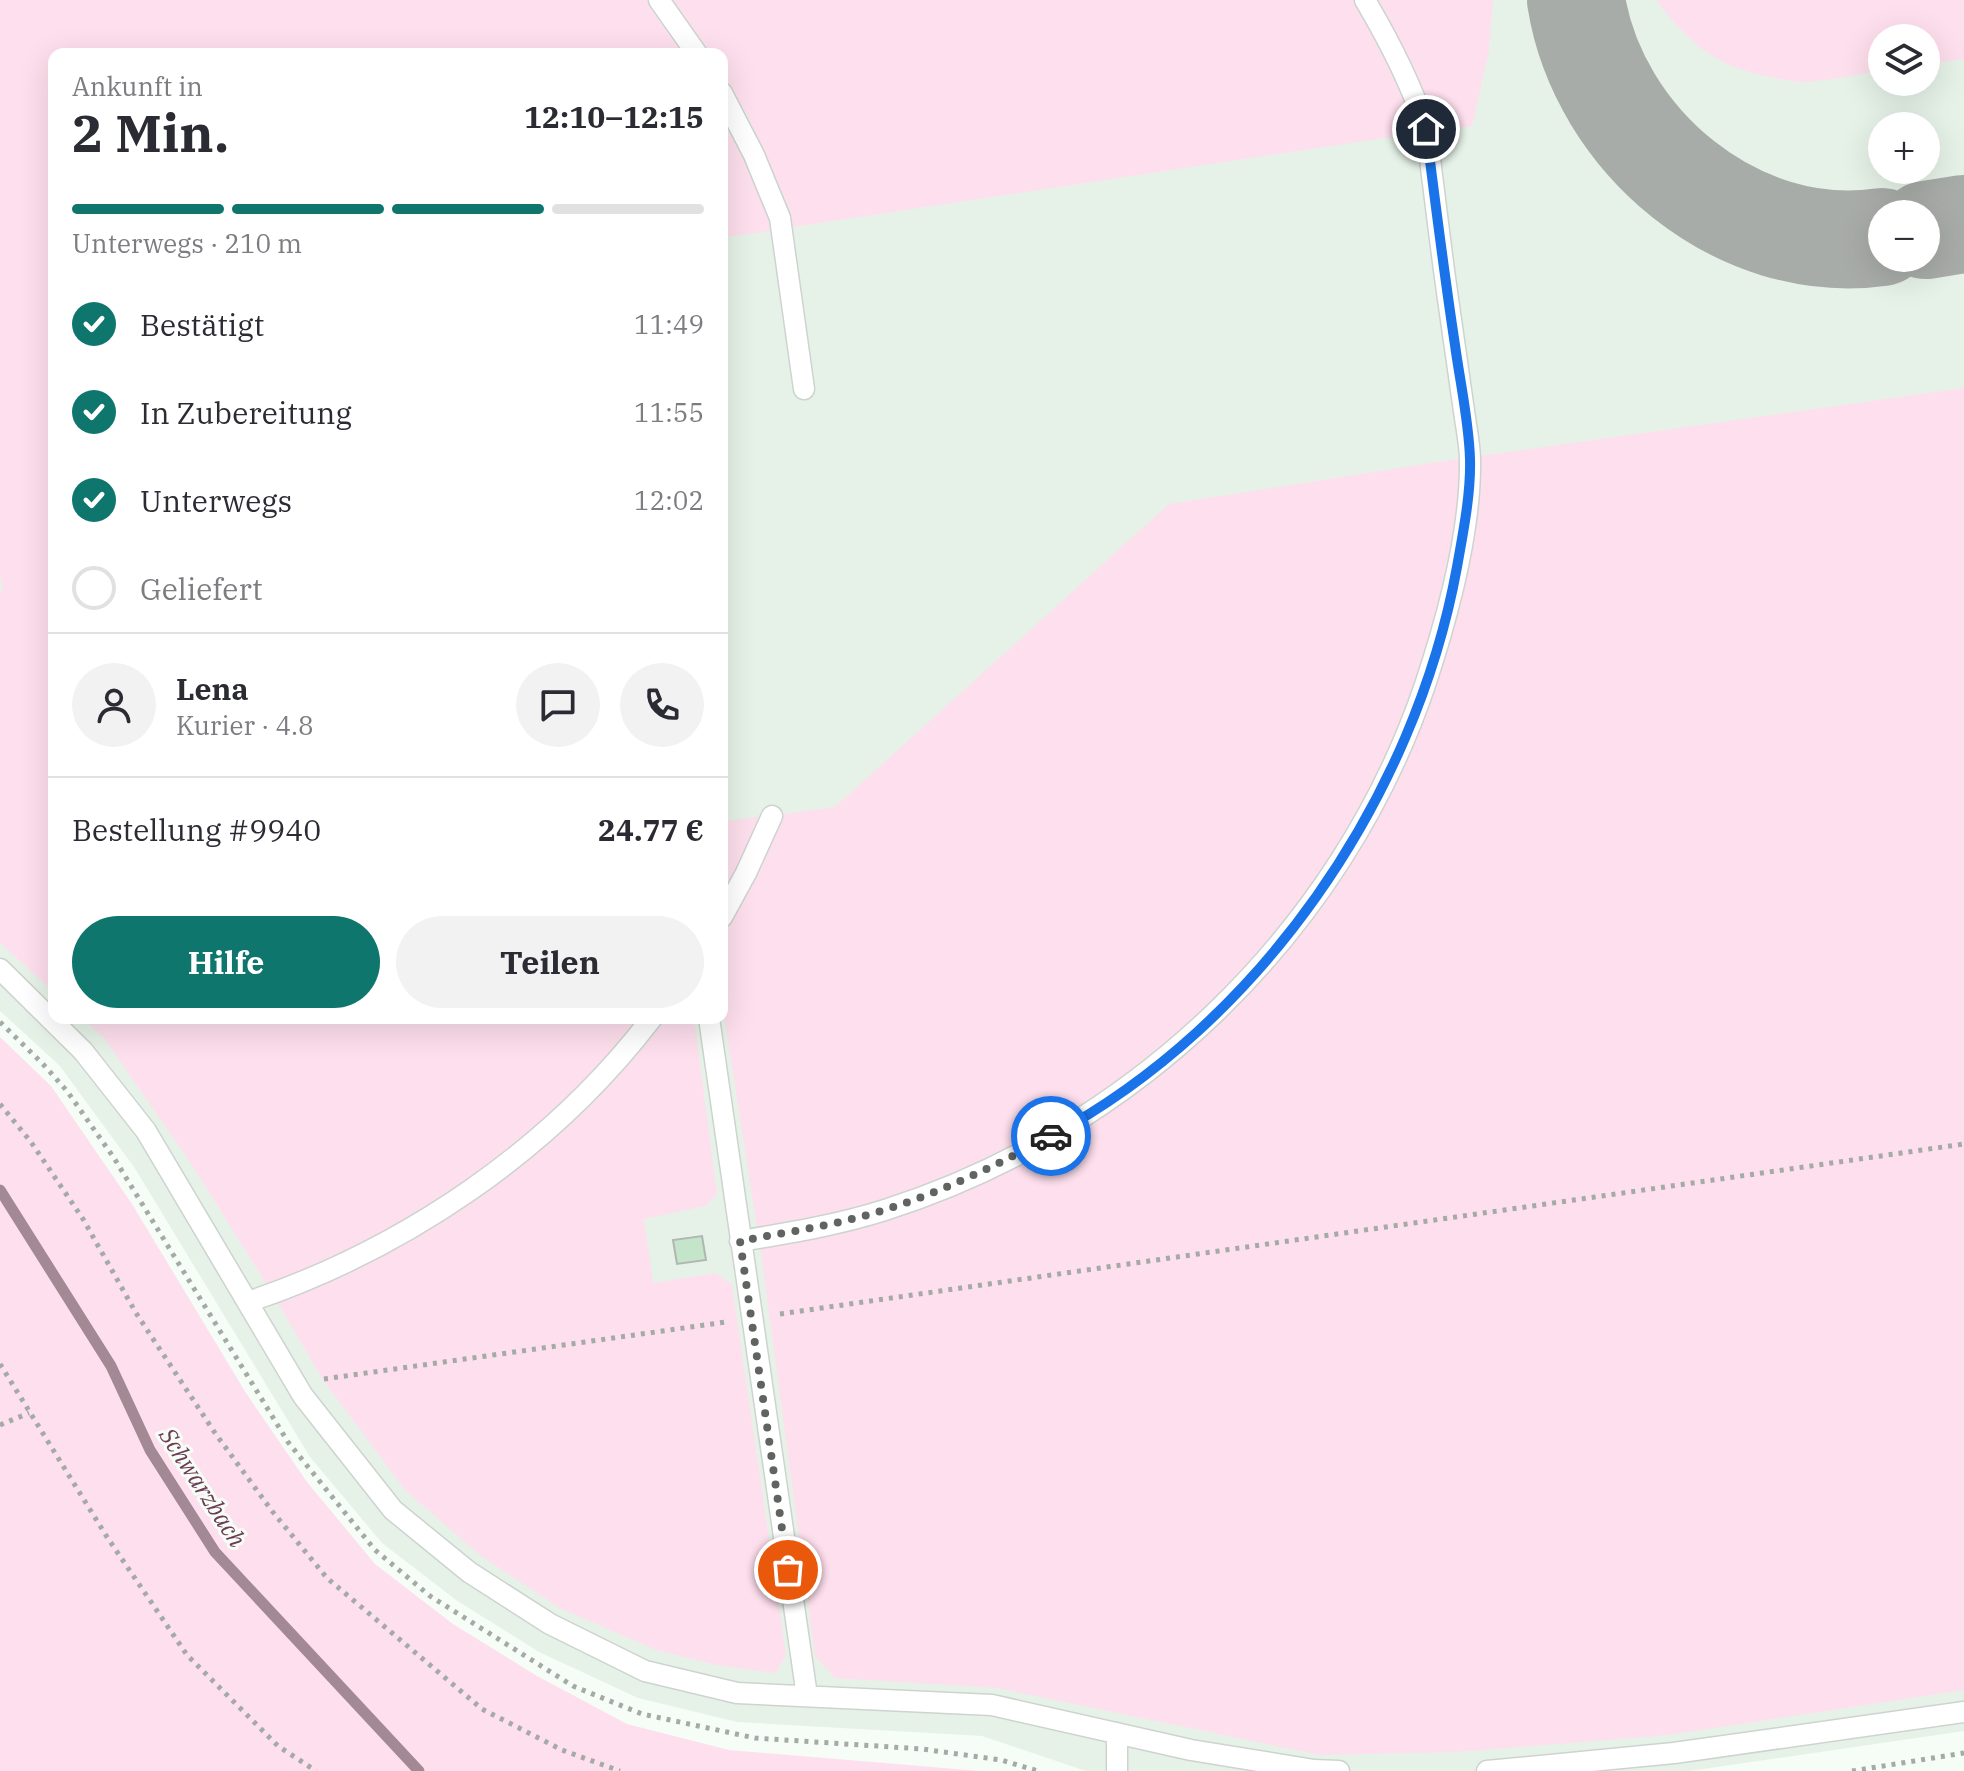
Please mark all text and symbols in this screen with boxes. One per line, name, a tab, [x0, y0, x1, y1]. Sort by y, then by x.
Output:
map controls	[1868, 24, 1940, 272]
button: layers	[1868, 24, 1940, 96]
text: Ankunft in	[72, 69, 203, 103]
pin	[1392, 95, 1460, 163]
text: 12:10–12:15	[524, 97, 704, 136]
text: 2 Min.	[72, 99, 229, 166]
icon: home	[1404, 107, 1448, 151]
button: +	[1868, 112, 1940, 184]
button: −	[1868, 200, 1940, 272]
text: Unterwegs · 210 m	[72, 226, 302, 260]
icon: check	[72, 302, 116, 346]
text: Bestätigt	[140, 305, 264, 344]
text: 11:49	[634, 307, 704, 341]
icon: check	[72, 390, 116, 434]
text: In Zubereitung	[140, 393, 352, 432]
text: 11:55	[634, 395, 704, 429]
icon: check	[72, 478, 116, 522]
text: Unterwegs	[140, 481, 292, 520]
text: 12:02	[634, 483, 704, 517]
text: Geliefert	[140, 569, 263, 608]
button: person	[72, 663, 156, 747]
button: chat	[516, 663, 600, 747]
button: phone	[620, 663, 704, 747]
text: Lena	[176, 669, 249, 708]
text: Kurier · 4.8	[176, 708, 314, 742]
text: Bestellung #9940	[72, 810, 321, 849]
text: 24.77 €	[598, 810, 704, 849]
button: Hilfe	[72, 916, 380, 1008]
button: Teilen	[396, 916, 704, 1008]
courier	[1011, 1096, 1091, 1176]
icon: car	[1029, 1114, 1073, 1158]
water label: Schwarzbach	[152, 1420, 254, 1553]
pin	[754, 1536, 822, 1604]
icon: bag	[766, 1548, 810, 1592]

